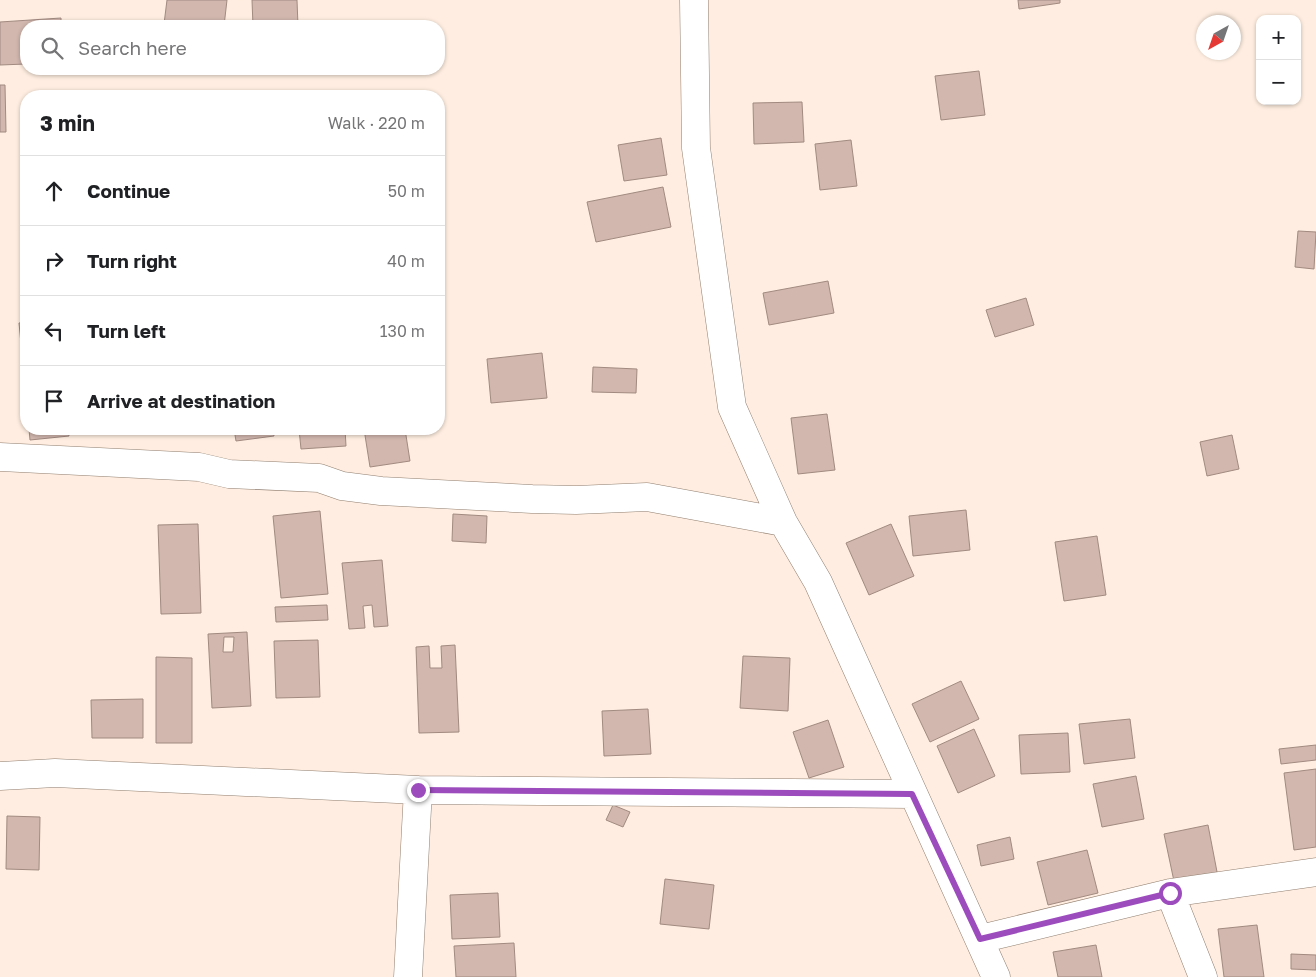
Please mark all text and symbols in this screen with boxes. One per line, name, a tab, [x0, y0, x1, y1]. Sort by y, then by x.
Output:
north arrow	[1196, 15, 1241, 60]
map controls	[1256, 15, 1301, 105]
button: +	[1256, 15, 1301, 60]
search box	[20, 20, 445, 75]
icon: search	[38, 34, 66, 62]
text: Search here	[78, 36, 187, 59]
button: −	[1256, 60, 1301, 105]
text: 3 min	[40, 110, 95, 136]
text: Walk · 220 m	[328, 113, 425, 133]
icon: ahead	[40, 177, 68, 205]
text: Continue	[87, 179, 170, 202]
text: 50 m	[388, 181, 425, 201]
icon: right	[40, 247, 68, 275]
text: Turn right	[87, 249, 177, 272]
text: 40 m	[387, 251, 425, 271]
icon: left	[40, 317, 68, 345]
text: Turn left	[87, 319, 166, 342]
text: 130 m	[380, 321, 425, 341]
icon: arrive	[40, 387, 68, 415]
text: Arrive at destination	[87, 389, 275, 412]
route end	[407, 779, 430, 802]
route start	[1159, 882, 1182, 905]

